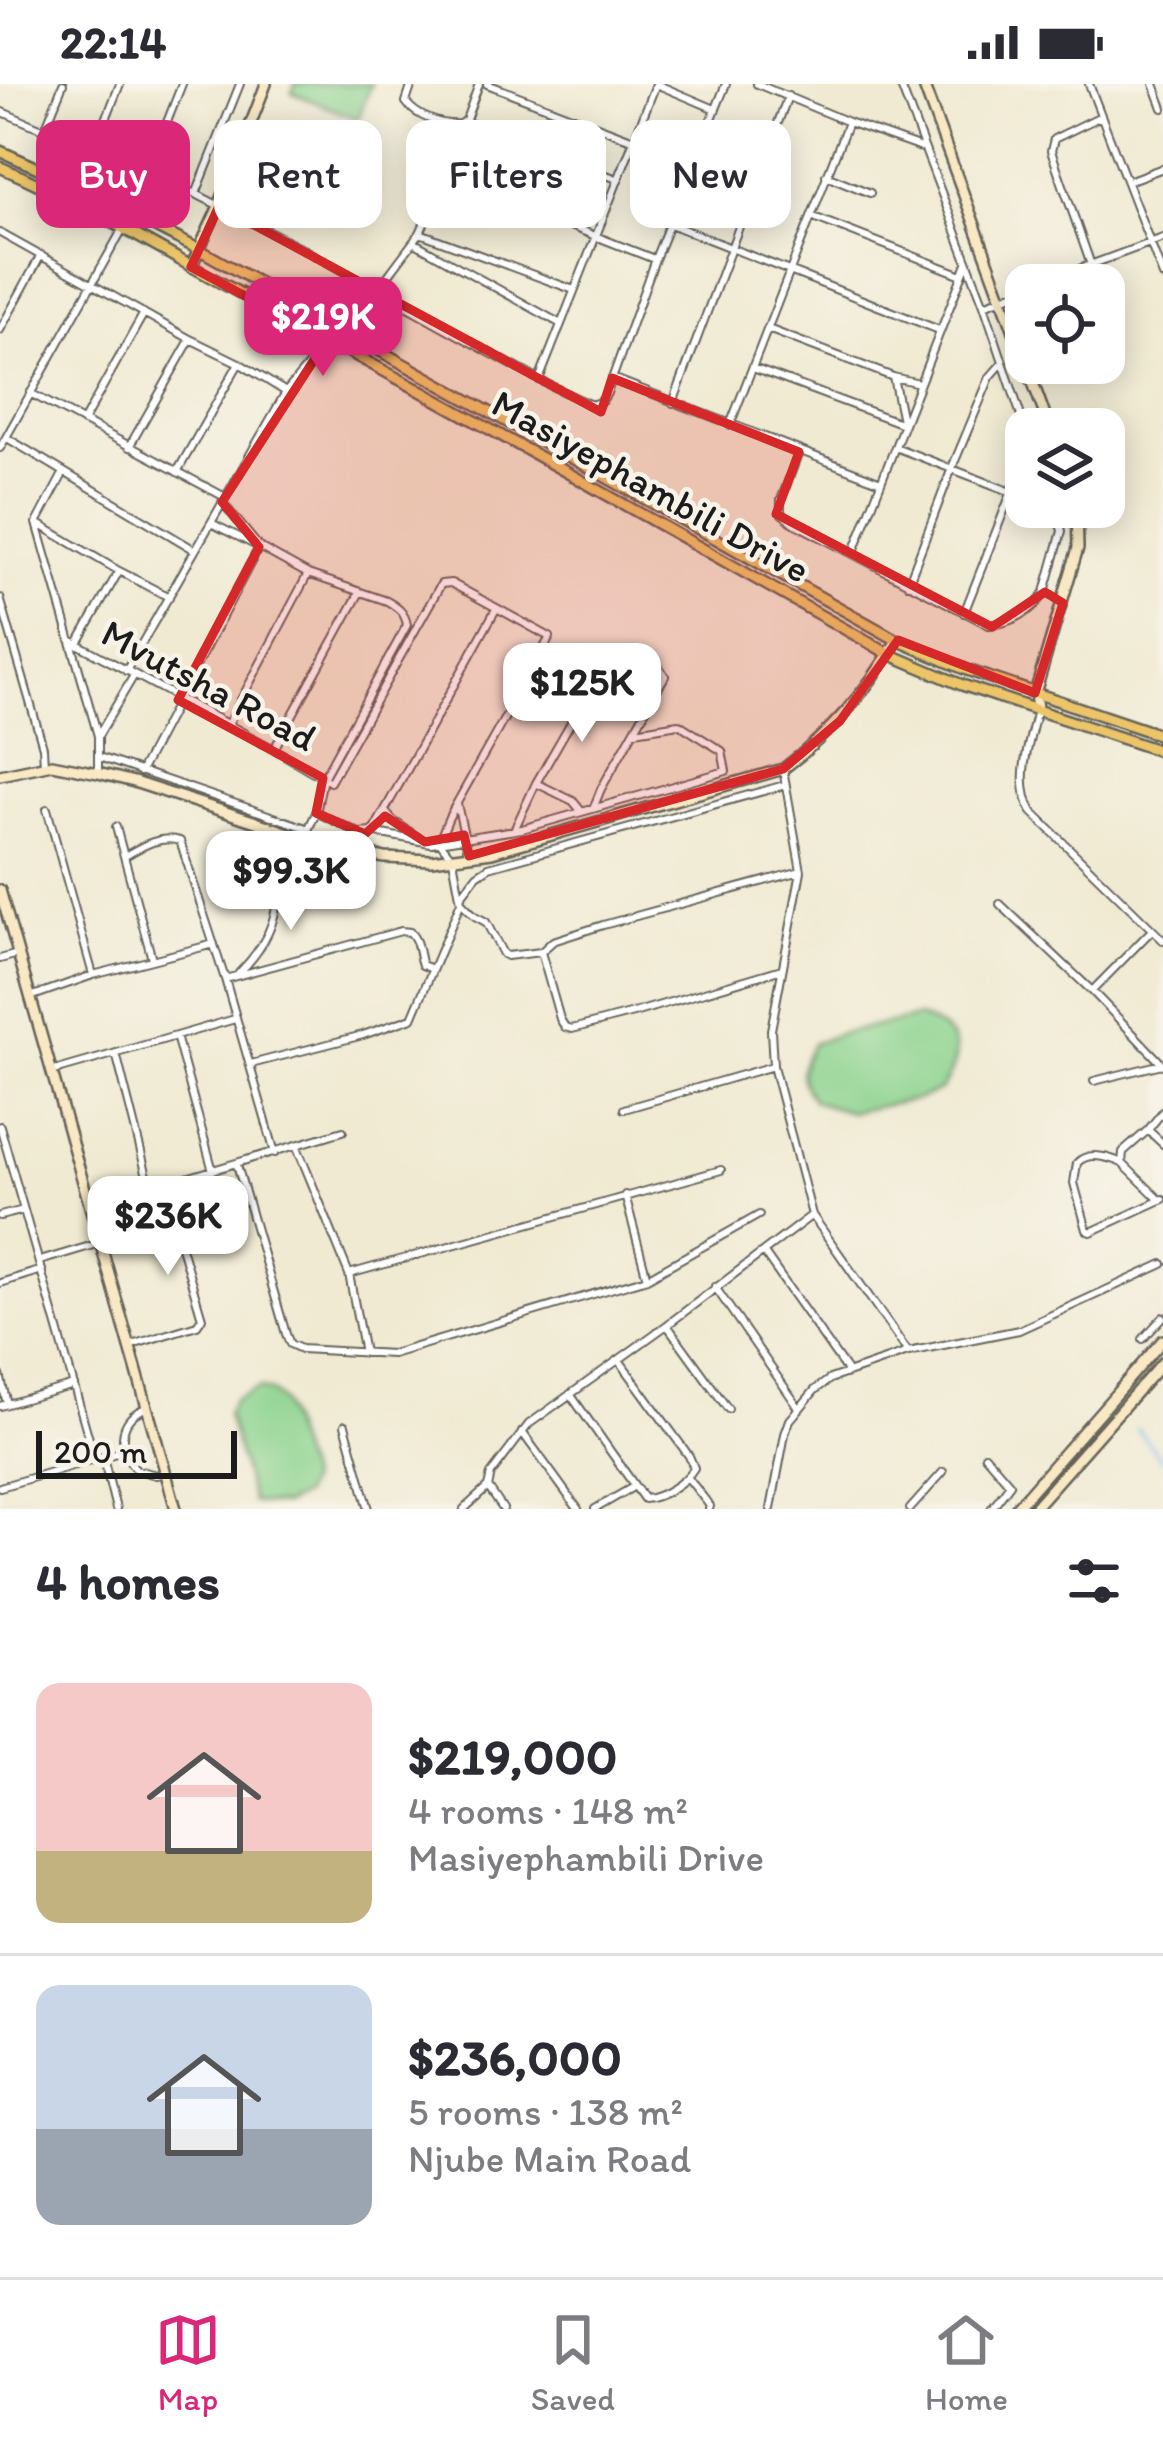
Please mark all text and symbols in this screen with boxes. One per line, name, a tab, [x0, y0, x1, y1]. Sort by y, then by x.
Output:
text: 22:14	[60, 15, 166, 69]
chip: Buy	[36, 120, 190, 228]
chip: Rent	[214, 120, 382, 228]
chip: Filters	[406, 120, 606, 228]
chip: New	[630, 120, 791, 228]
map controls	[1005, 264, 1125, 528]
button: locate	[1005, 264, 1125, 384]
pin: $219K	[239, 277, 407, 379]
text: $219K	[271, 292, 375, 339]
street label: Masiyephambili Drive	[484, 379, 818, 593]
button: layers	[1005, 408, 1125, 528]
street label: Mvutsha Road	[94, 609, 324, 761]
pin: $125K	[498, 643, 666, 745]
text: $125K	[530, 658, 634, 705]
pin: $99.3K	[193, 831, 389, 933]
text: $99.3K	[233, 846, 349, 893]
pin: $236K	[84, 1176, 252, 1278]
text: $236K	[114, 1191, 222, 1238]
scale bar	[36, 1425, 237, 1478]
text: 200 m	[54, 1432, 147, 1471]
icon: filters	[1061, 1548, 1127, 1614]
text: 4 homes	[36, 1551, 220, 1612]
text: $219,000	[408, 1726, 617, 1787]
icon: home	[132, 1731, 276, 1875]
text: 4 rooms · 148 m²	[408, 1787, 688, 1834]
text: Masiyephambili Drive	[408, 1834, 764, 1881]
text: $236,000	[408, 2027, 622, 2088]
icon: home	[132, 2033, 276, 2177]
text: 5 rooms · 138 m²	[408, 2088, 683, 2135]
text: Njube Main Road	[408, 2135, 691, 2182]
tab: Map	[155, 2307, 221, 2418]
tab: Saved	[531, 2307, 615, 2418]
tab: Home	[925, 2307, 1008, 2418]

